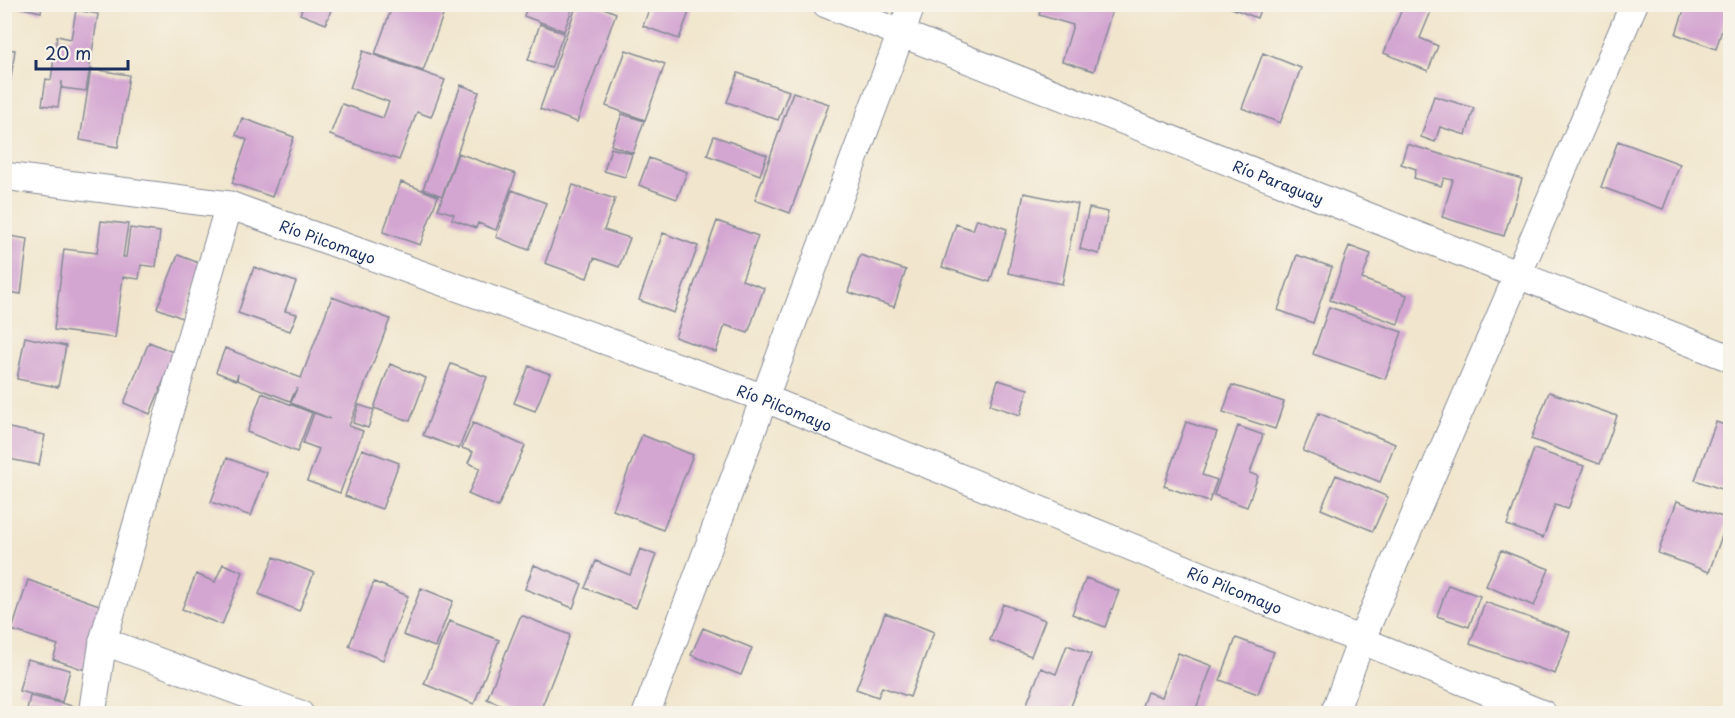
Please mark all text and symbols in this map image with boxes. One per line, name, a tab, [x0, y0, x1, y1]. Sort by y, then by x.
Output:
scale bar	[36, 33, 128, 71]
text: 20 m	[45, 39, 91, 66]
street label: Río Paraguay	[1230, 153, 1327, 209]
street label: Río Pilcomayo	[277, 213, 379, 269]
street label: Río Pilcomayo	[734, 378, 836, 436]
street label: Río Pilcomayo	[1184, 559, 1286, 619]

